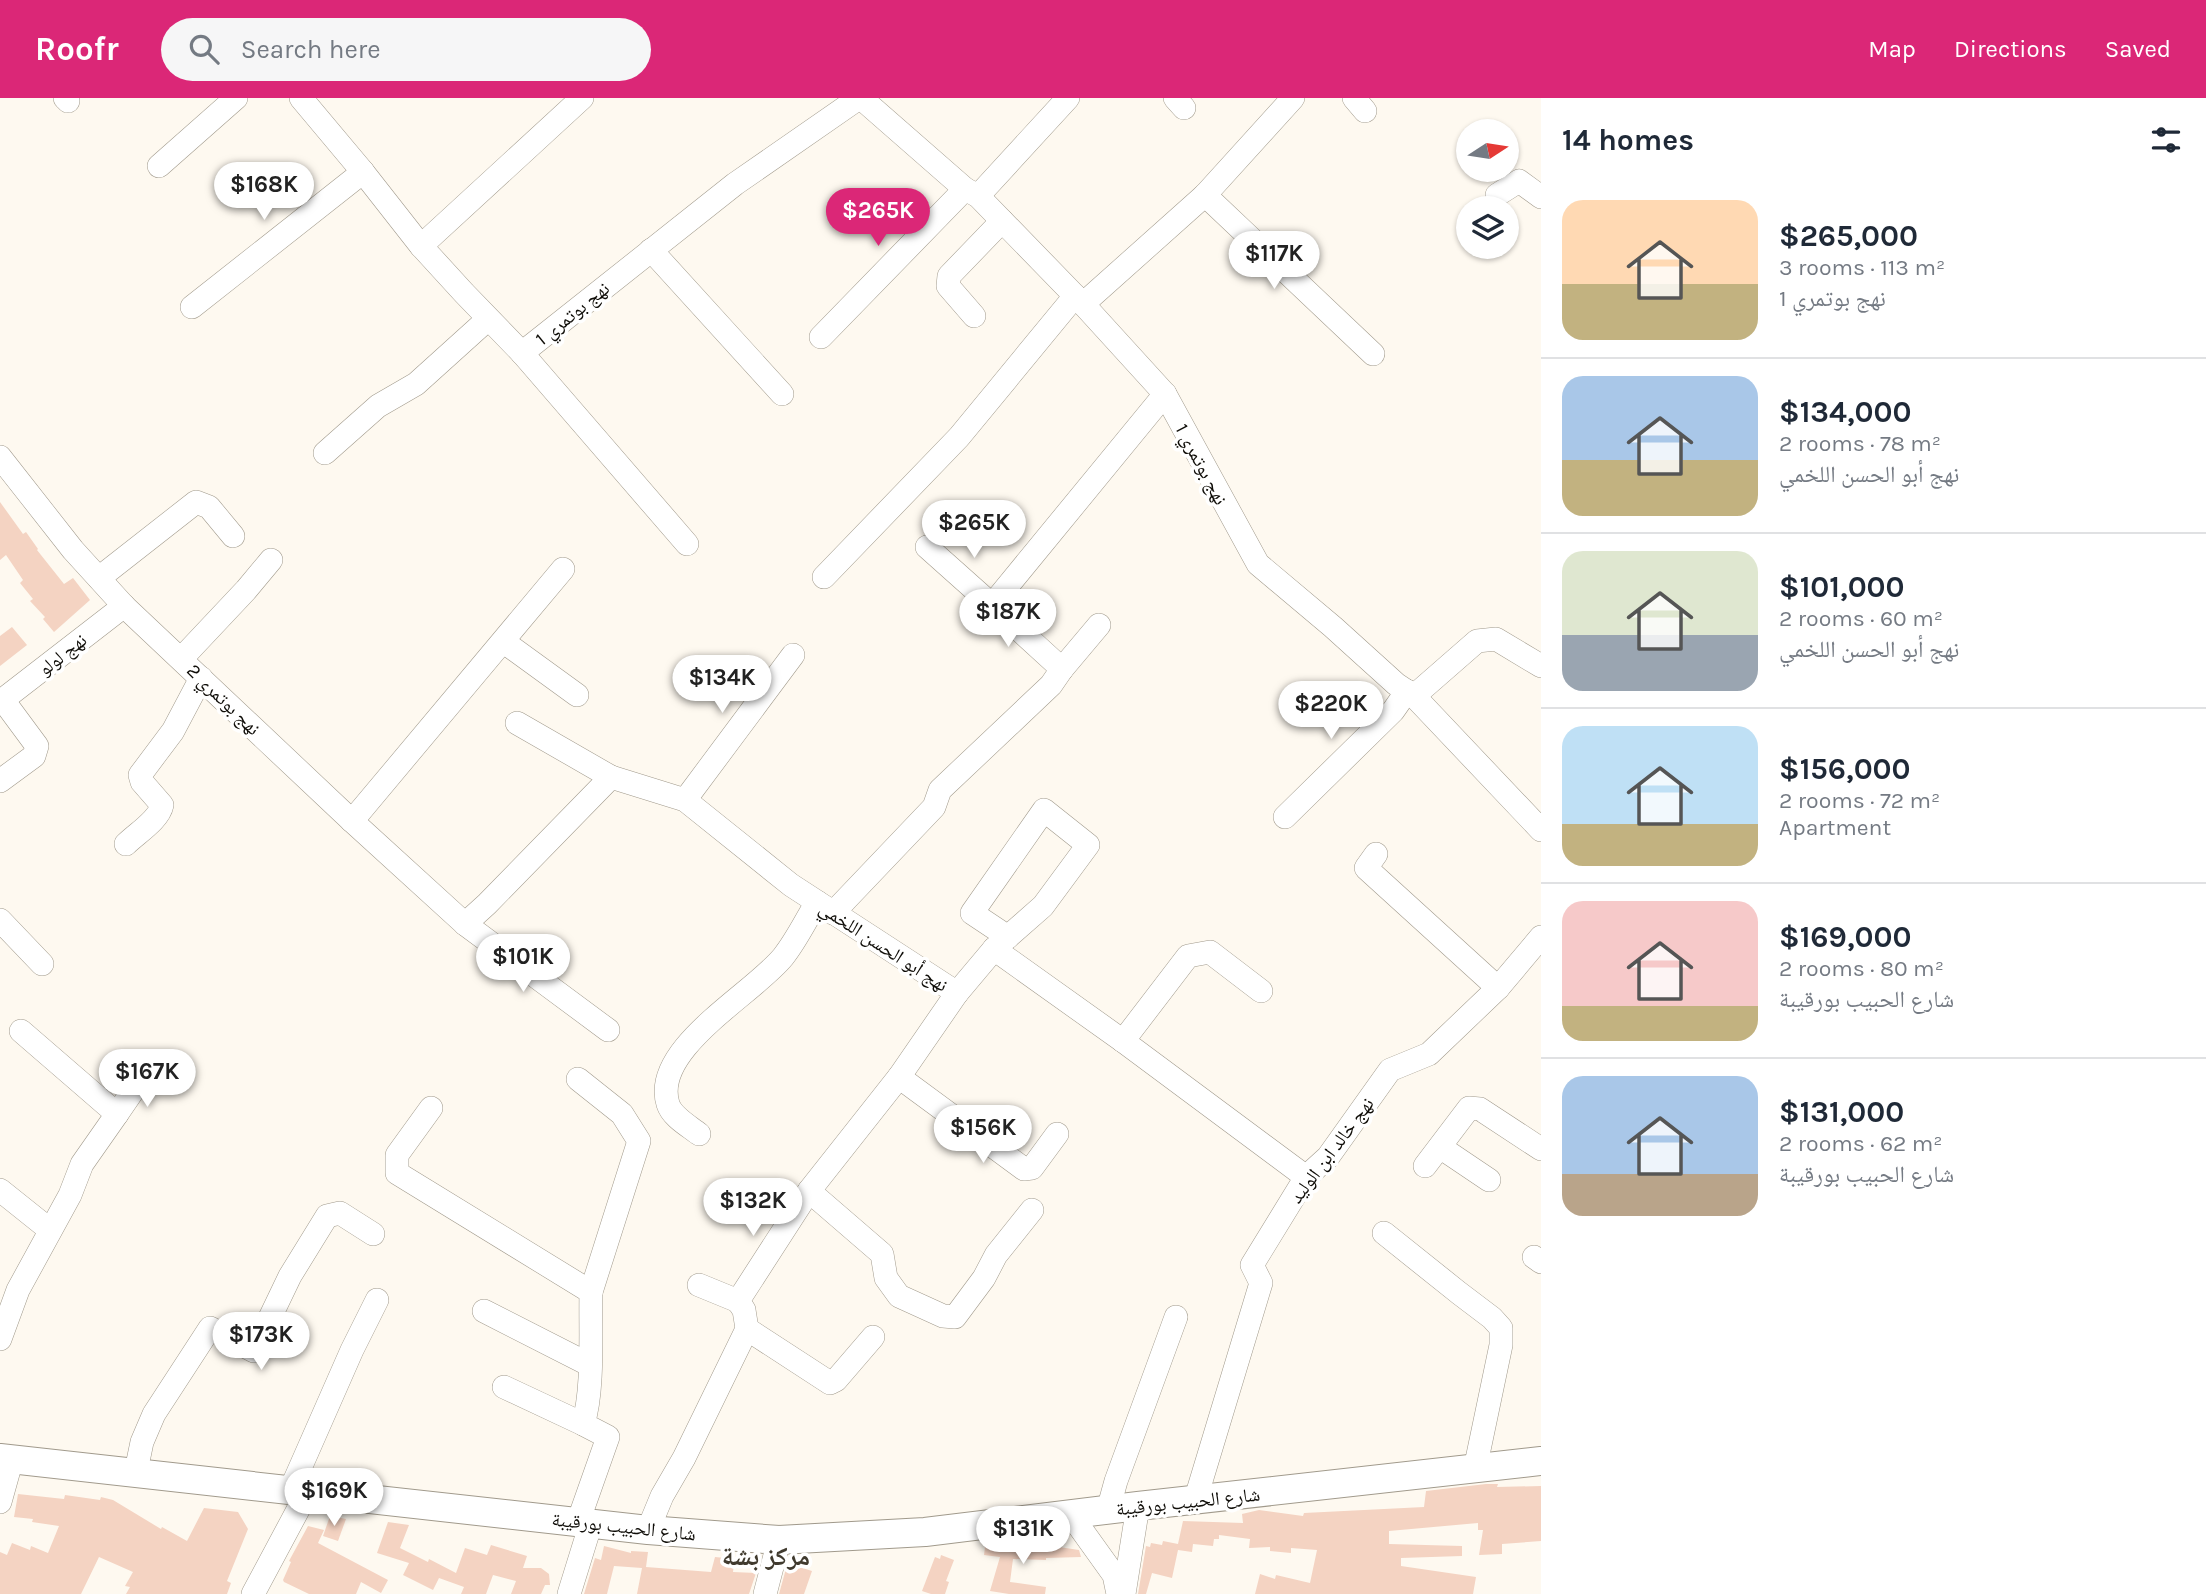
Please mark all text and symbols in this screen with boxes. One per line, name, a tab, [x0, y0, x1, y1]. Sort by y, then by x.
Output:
search box	[161, 18, 651, 81]
text: Roofr	[35, 30, 119, 68]
icon: search	[185, 30, 223, 68]
text: Search here	[241, 34, 381, 65]
text: Map	[1868, 35, 1916, 63]
text: Directions	[1954, 35, 2067, 63]
text: Saved	[2105, 35, 2171, 63]
north arrow	[1456, 119, 1519, 182]
map controls	[1456, 119, 1519, 259]
icon: filters	[2147, 121, 2185, 159]
text: 14 homes	[1562, 122, 1694, 158]
pin: $168K	[215, 162, 313, 222]
text: $168K	[230, 171, 298, 198]
pin: $265K	[829, 188, 927, 248]
button: layers	[1456, 196, 1519, 259]
text: $265K	[842, 197, 914, 224]
text: $265,000	[1779, 218, 1918, 254]
icon: home	[1618, 228, 1702, 312]
pin: $117K	[1225, 232, 1323, 291]
text: $117K	[1245, 240, 1303, 267]
text: 3 rooms · 113 m²	[1779, 254, 1945, 281]
street label: نهج بوتمري 1	[531, 277, 616, 353]
text: نهج بوتمري 1	[1779, 285, 1886, 312]
text: $134,000	[1779, 394, 1911, 430]
icon: home	[1618, 404, 1702, 488]
street label: نهج بوتمري 1	[1167, 420, 1232, 510]
text: 2 rooms · 78 m²	[1779, 430, 1941, 457]
text: نهج أبو الحسن اللخمي	[1779, 461, 1959, 488]
pin: $265K	[925, 500, 1023, 560]
text: $265K	[938, 509, 1010, 536]
text: $101,000	[1779, 569, 1905, 605]
icon: home	[1618, 579, 1702, 663]
pin: $187K	[959, 589, 1057, 649]
text: $187K	[975, 598, 1041, 625]
text: 2 rooms · 60 m²	[1779, 605, 1943, 632]
street label: نهج لولو	[34, 629, 92, 681]
text: نهج أبو الحسن اللخمي	[1779, 636, 1959, 663]
pin: $134K	[673, 656, 771, 715]
street label: نهج بوتمري 2	[180, 659, 264, 743]
text: $134K	[688, 664, 756, 691]
pin: $220K	[1282, 682, 1380, 741]
text: $220K	[1294, 690, 1368, 717]
text: $156,000	[1779, 751, 1911, 787]
icon: home	[1618, 754, 1702, 838]
text: 2 rooms · 72 m²	[1779, 787, 1940, 814]
text: Apartment	[1779, 814, 1891, 841]
street label: نهج أبو الحسن اللخمي	[813, 896, 952, 1000]
text: $169,000	[1779, 919, 1911, 955]
icon: home	[1618, 929, 1702, 1013]
pin: $101K	[474, 934, 572, 994]
text: $101K	[492, 943, 554, 970]
text: 2 rooms · 80 m²	[1779, 955, 1944, 982]
text: شارع الحبيب بورقيبة	[1779, 986, 1954, 1013]
pin: $167K	[98, 1049, 196, 1109]
text: $167K	[115, 1058, 179, 1085]
street label: نهج خالد ابن الوليد	[1285, 1093, 1380, 1208]
text: $131,000	[1779, 1094, 1904, 1130]
icon: home	[1618, 1104, 1702, 1188]
pin: $156K	[934, 1105, 1032, 1165]
text: $156K	[950, 1114, 1016, 1141]
text: 2 rooms · 62 m²	[1779, 1130, 1943, 1157]
text: شارع الحبيب بورقيبة	[1779, 1161, 1954, 1188]
pin: $132K	[704, 1178, 802, 1238]
text: $132K	[719, 1187, 787, 1214]
pin: $173K	[212, 1312, 310, 1372]
text: $173K	[229, 1321, 293, 1348]
pin: $169K	[285, 1468, 383, 1528]
text: $169K	[300, 1477, 368, 1504]
street label: شارع الحبيب بورقيبة	[1115, 1483, 1261, 1520]
pin: $131K	[974, 1506, 1072, 1566]
street label: شارع الحبيب بورقيبة	[551, 1508, 697, 1545]
text: $131K	[992, 1515, 1054, 1542]
district label: مركز بشة	[722, 1541, 810, 1572]

